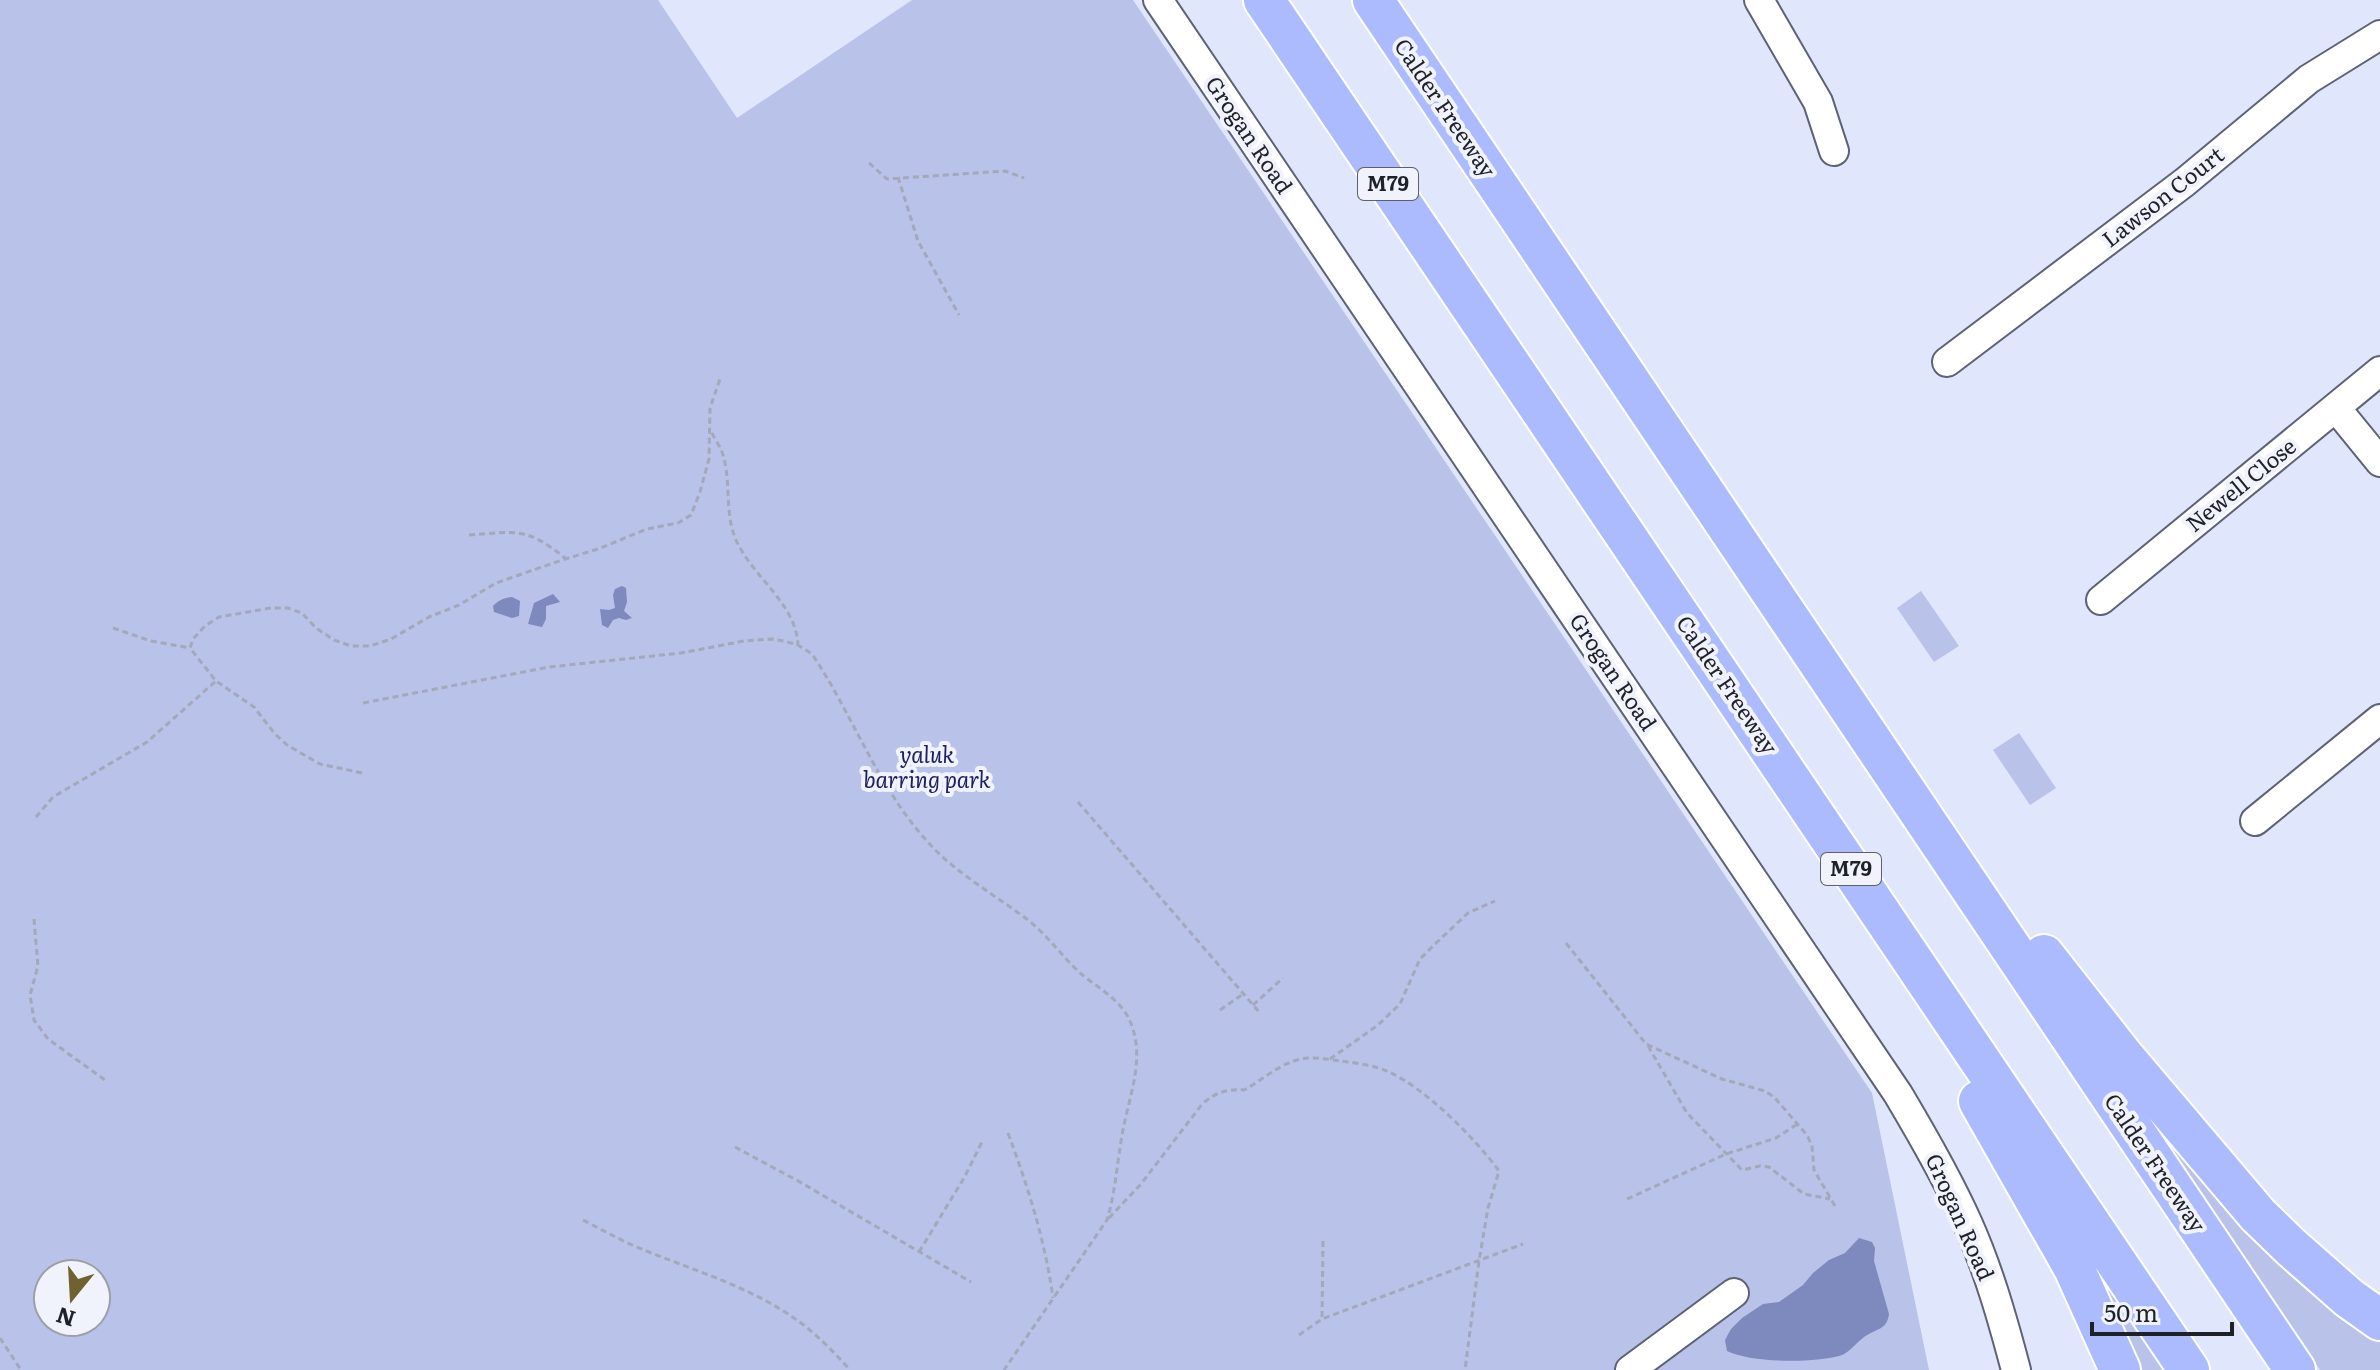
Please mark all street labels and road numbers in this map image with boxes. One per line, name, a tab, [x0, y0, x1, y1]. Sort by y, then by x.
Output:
street label: Calder Freeway	[1387, 31, 1505, 184]
street label: Grogan Road	[1199, 69, 1302, 200]
street label: Lawson Court	[2094, 138, 2230, 254]
road number: M79	[1358, 168, 1418, 200]
street label: Newell Close	[2178, 429, 2302, 539]
street label: Grogan Road	[1563, 606, 1666, 737]
street label: Calder Freeway	[1669, 608, 1787, 761]
road number: M79	[1821, 853, 1881, 885]
street label: Calder Freeway	[2097, 1086, 2215, 1239]
street label: Grogan Road	[1919, 1148, 2004, 1285]

